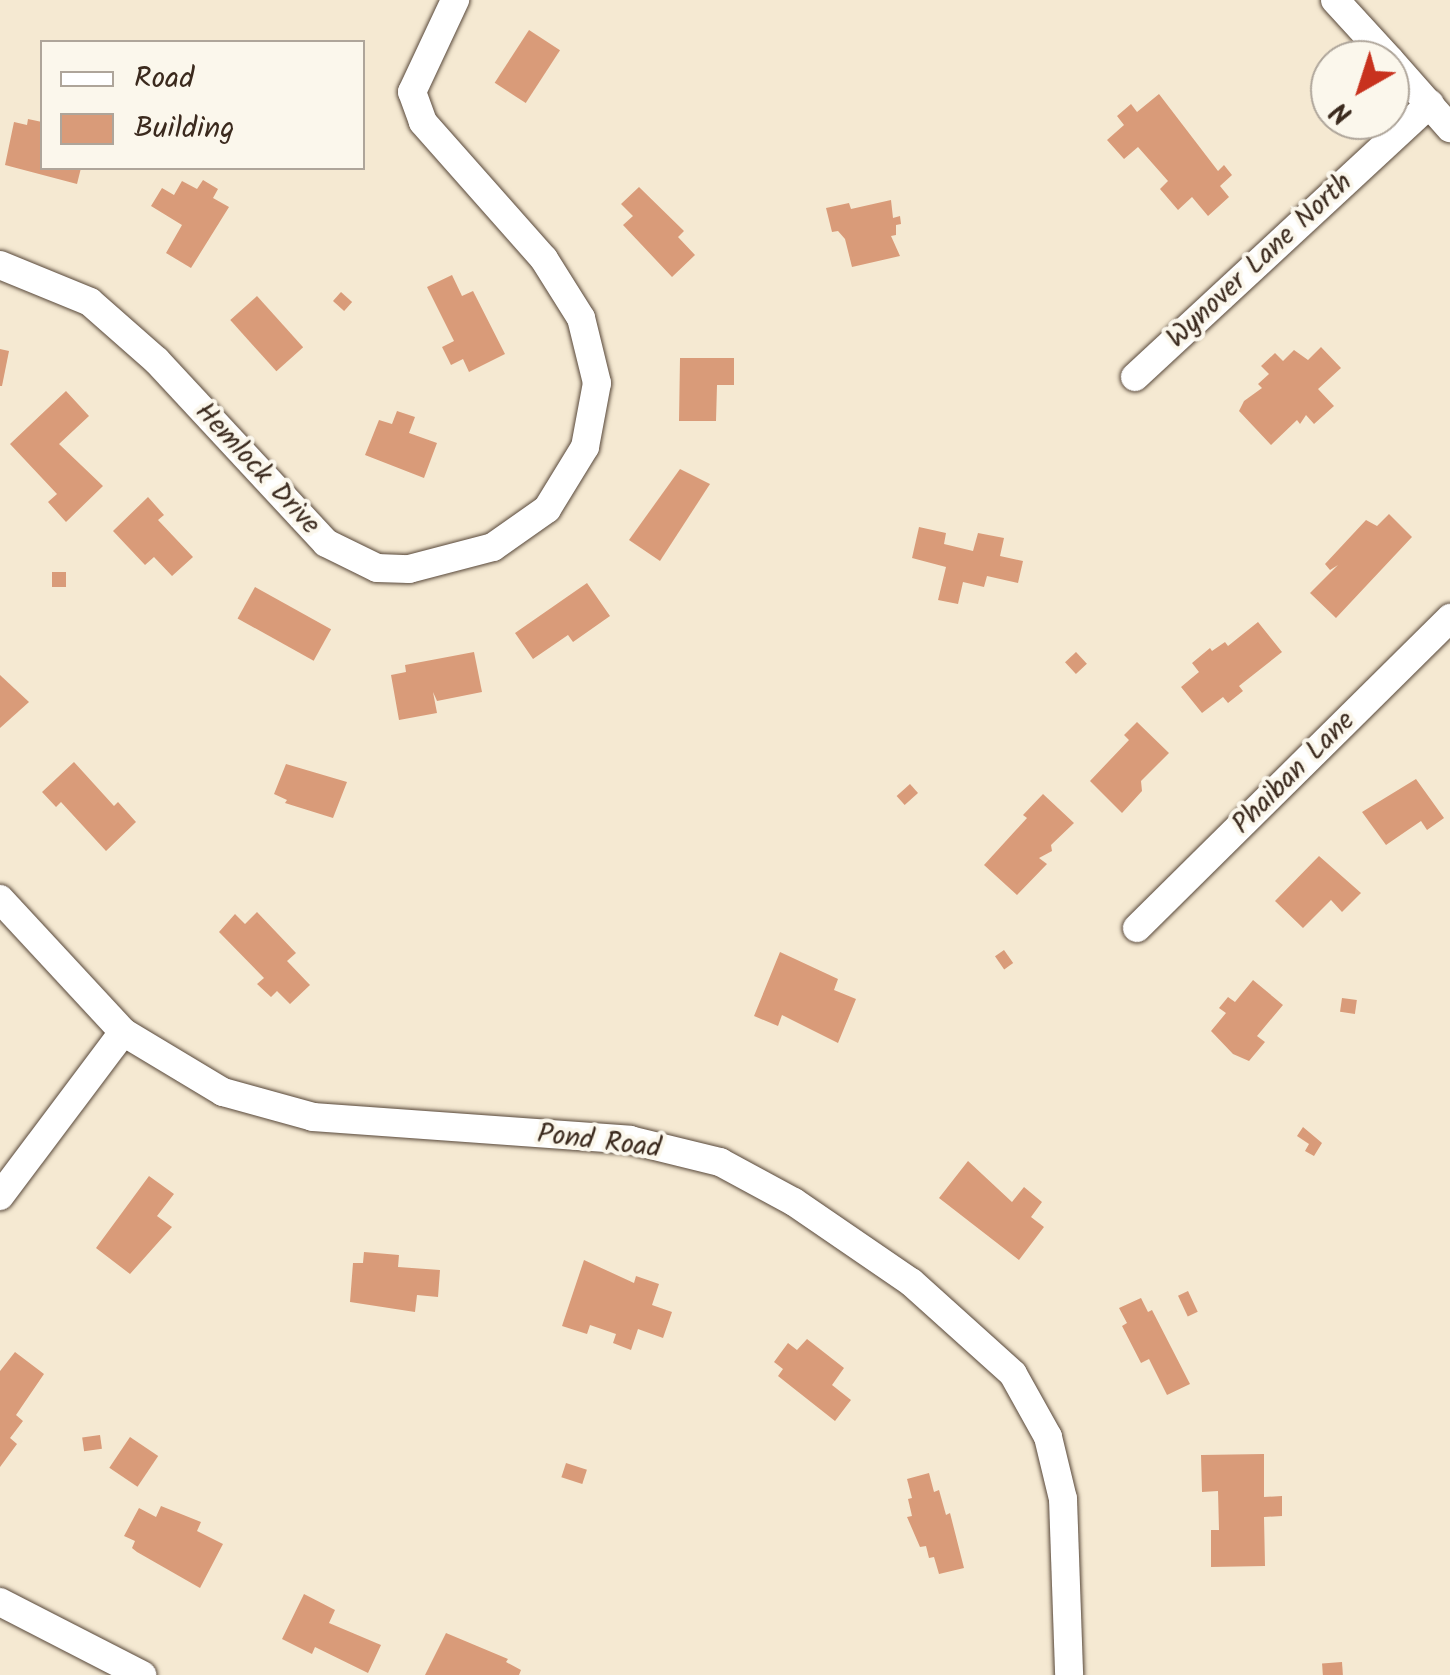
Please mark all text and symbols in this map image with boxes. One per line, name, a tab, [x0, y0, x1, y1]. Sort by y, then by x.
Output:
legend	[40, 40, 365, 170]
north arrow	[1310, 40, 1410, 140]
text: Road	[134, 55, 194, 103]
text: N	[1321, 89, 1363, 135]
text: Building	[134, 105, 234, 153]
street label: Wynover Lane North	[1160, 166, 1360, 356]
street label: Hemlock Drive	[187, 396, 327, 542]
street label: Phaiban Lane	[1226, 705, 1362, 841]
street label: Pond Road	[535, 1118, 663, 1166]

